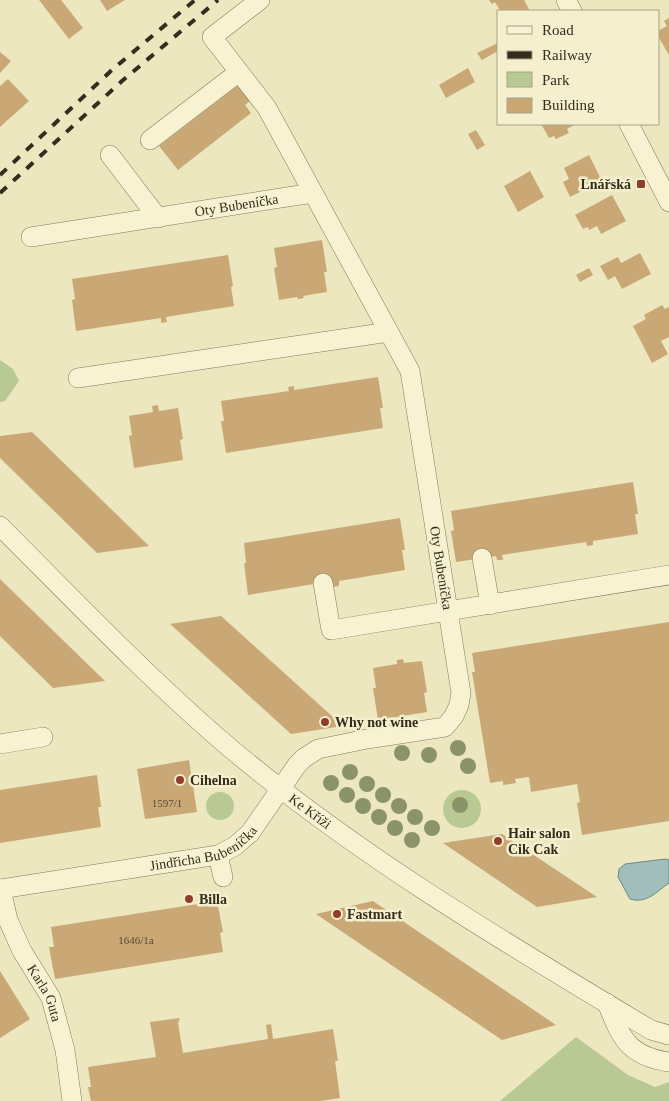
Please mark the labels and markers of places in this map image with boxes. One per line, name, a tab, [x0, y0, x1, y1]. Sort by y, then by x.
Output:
place label: Lnářská	[580, 177, 631, 192]
marker: Lnářská	[635, 178, 647, 190]
place label: Why not wine	[335, 715, 418, 730]
marker: Why not wine	[319, 716, 331, 728]
place label: Cihelna	[190, 773, 237, 788]
marker: Cihelna	[174, 774, 186, 786]
place label: Hair salon Cik Cak	[508, 826, 571, 857]
marker: Hair salon Cik Cak	[492, 835, 504, 847]
place label: Billa	[199, 892, 227, 907]
marker: Billa	[183, 893, 195, 905]
place label: Fastmart	[347, 907, 403, 922]
marker: Fastmart	[331, 908, 343, 920]

